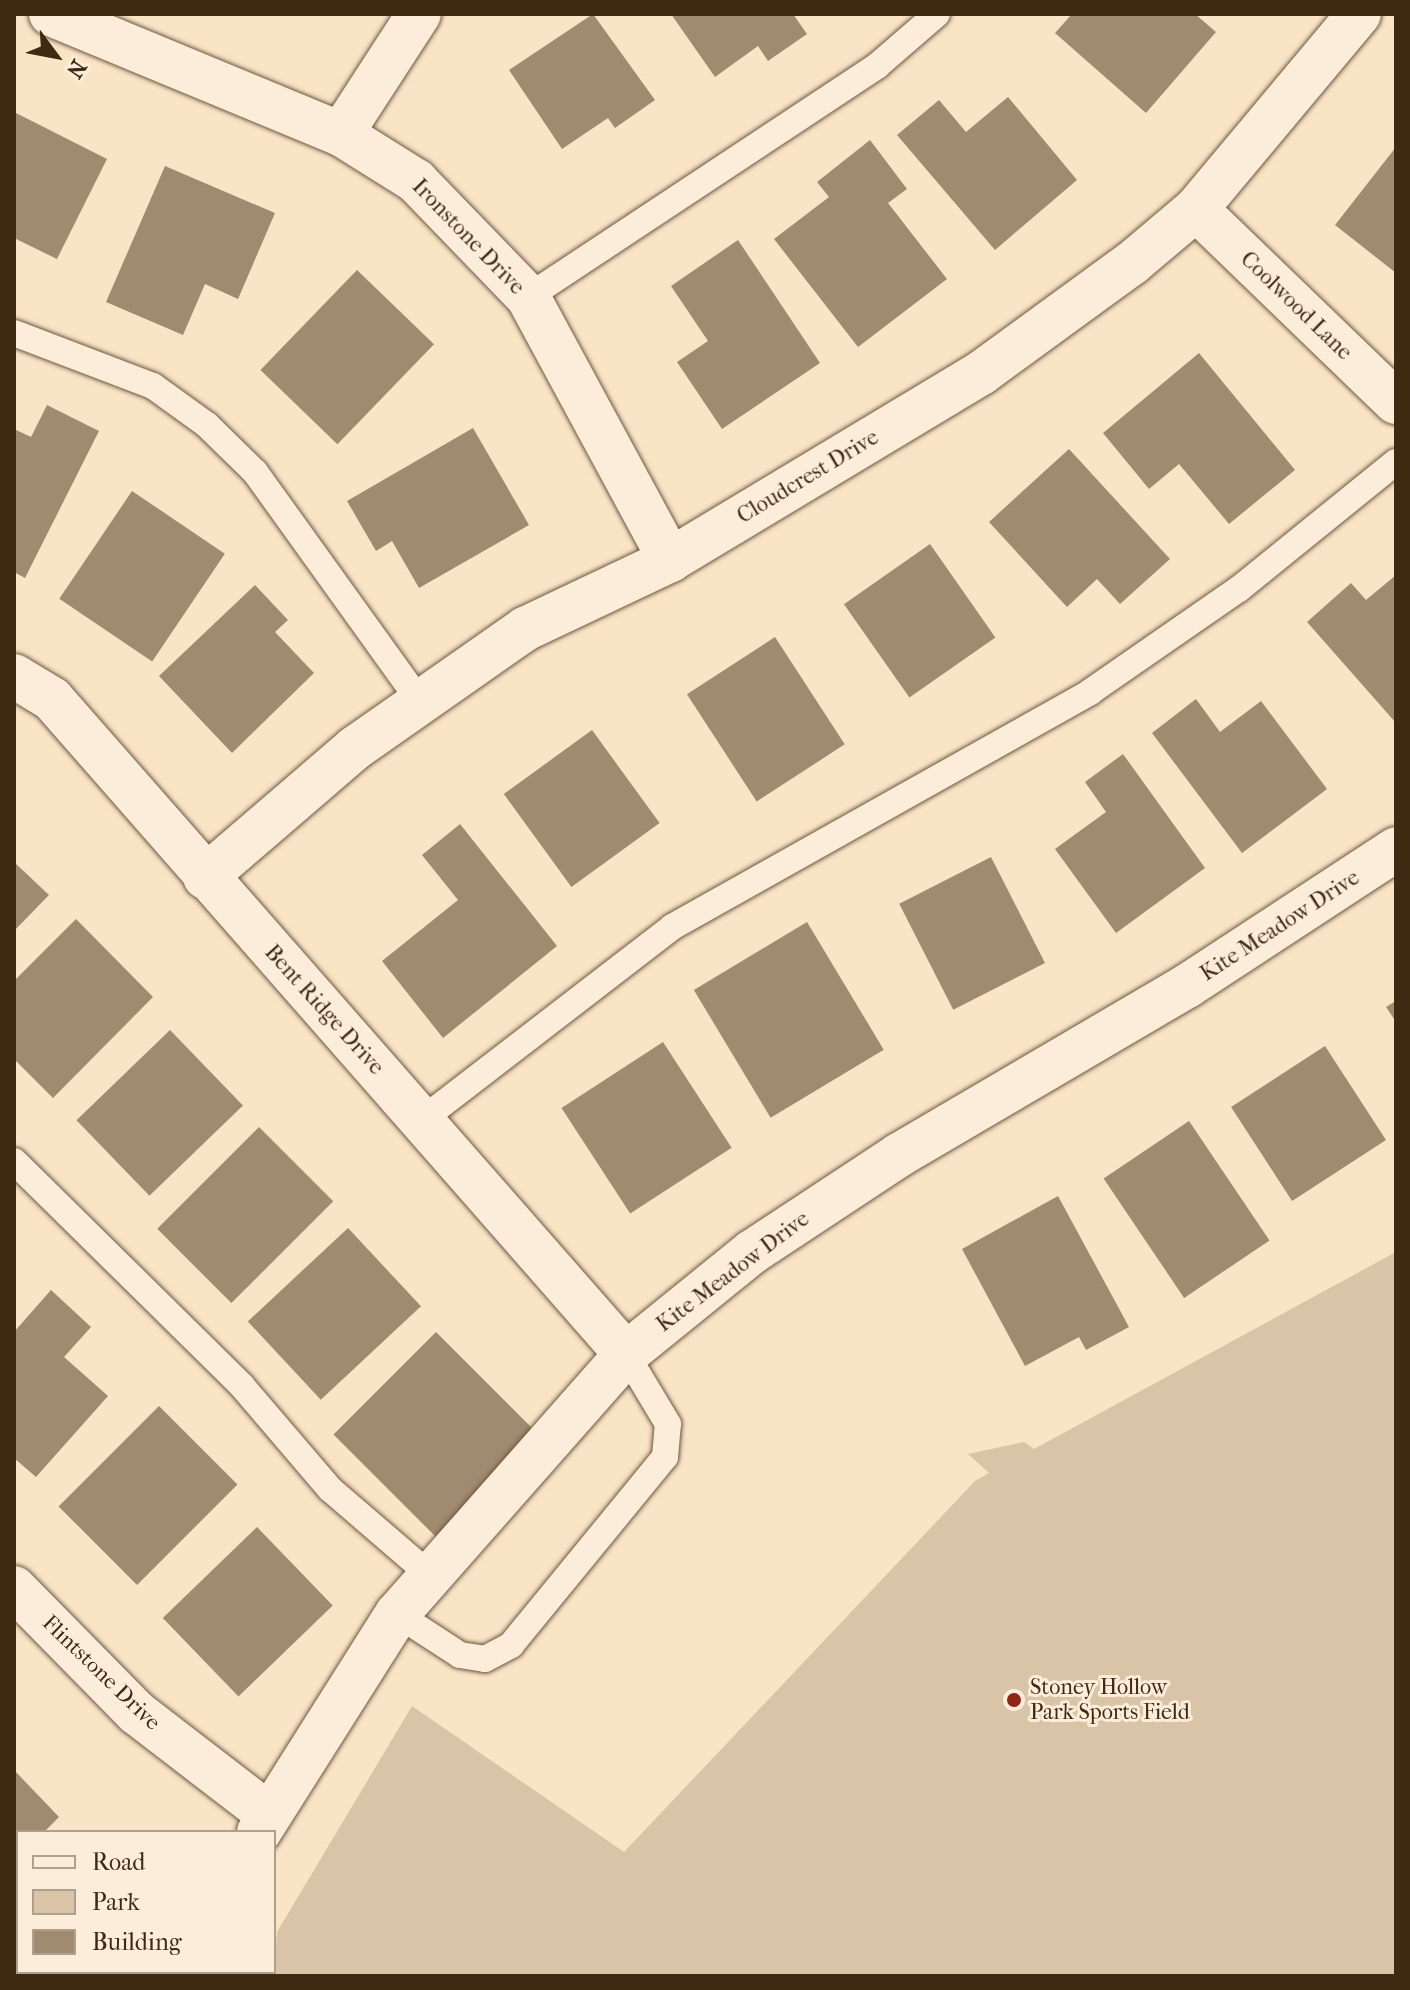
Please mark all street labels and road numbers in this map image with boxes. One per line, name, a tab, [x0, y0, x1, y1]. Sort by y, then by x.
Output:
street label: Ironstone Drive	[406, 174, 530, 300]
street label: Coolwood Lane	[1235, 246, 1357, 366]
street label: Cloudcrest Drive	[733, 424, 883, 530]
street label: Kite Meadow Drive	[1196, 865, 1364, 987]
street label: Bent Ridge Drive	[259, 940, 389, 1080]
street label: Kite Meadow Drive	[651, 1206, 815, 1338]
street label: Flintstone Drive	[36, 1610, 166, 1736]

